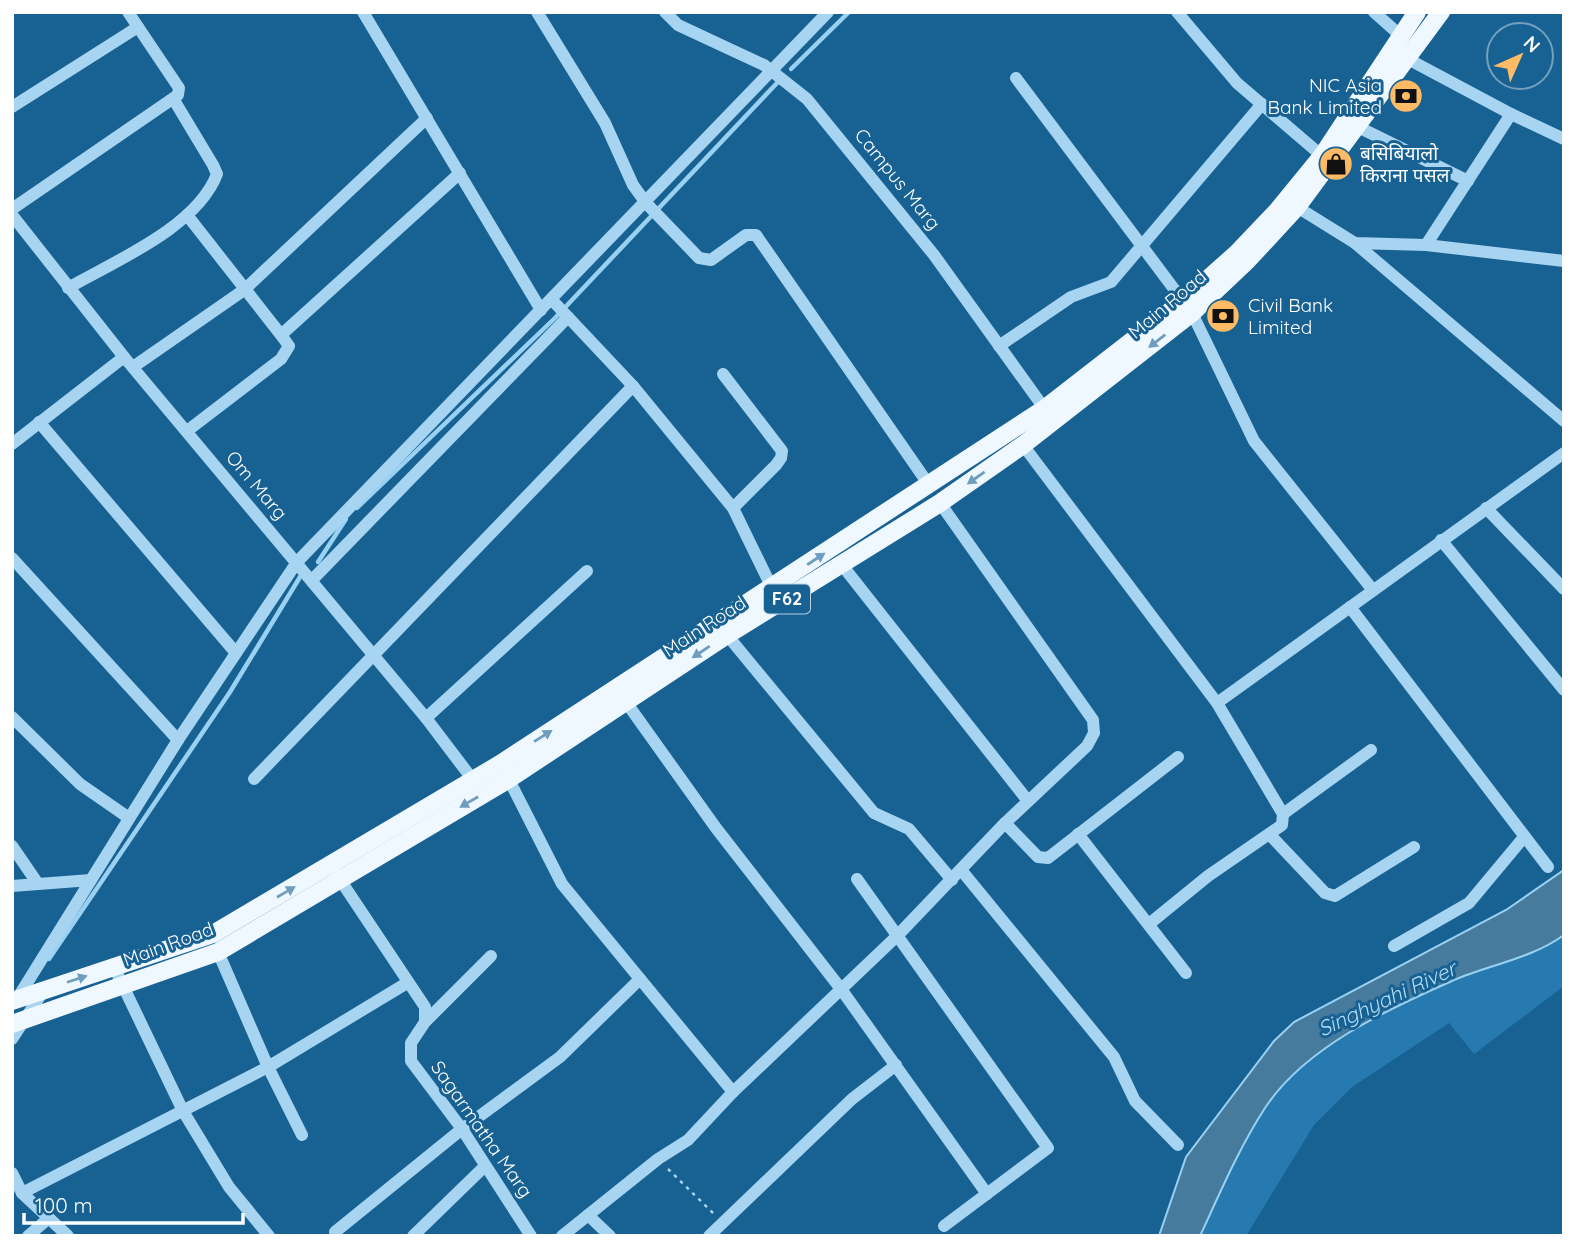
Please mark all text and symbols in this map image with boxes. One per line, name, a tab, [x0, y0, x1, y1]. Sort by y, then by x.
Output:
north arrow	[1485, 21, 1555, 91]
text: N	[1519, 31, 1545, 57]
place label: NIC Asia Bank Limited	[1268, 73, 1382, 119]
bank icon: NIC Asia Bank Limited	[1387, 77, 1425, 115]
street label: Campus Marg	[850, 123, 946, 235]
place label: बसिबियालो किराना पसल	[1360, 141, 1450, 187]
shop icon: बसिबियालो किराना पसल	[1317, 145, 1355, 183]
street label: Main Road	[1123, 264, 1211, 344]
place label: Civil Bank Limited	[1248, 293, 1333, 339]
bank icon: Civil Bank Limited	[1204, 297, 1242, 335]
one-way arrow	[1149, 333, 1167, 348]
street label: Om Marg	[221, 445, 293, 525]
one-way arrow	[967, 471, 985, 485]
one-way arrow	[807, 552, 826, 565]
road number: F62	[764, 584, 810, 614]
street label: Main Road	[658, 590, 750, 662]
one-way arrow	[692, 645, 710, 659]
one-way arrow	[534, 730, 553, 743]
one-way arrow	[459, 796, 479, 808]
one-way arrow	[276, 886, 296, 898]
street label: Main Road	[119, 917, 217, 971]
water label: Singhyahi River	[1313, 953, 1463, 1042]
one-way arrow	[67, 973, 88, 984]
street label: Sagarmatha Marg	[426, 1056, 538, 1202]
scale bar	[24, 1182, 243, 1226]
text: 100 m	[35, 1192, 93, 1218]

